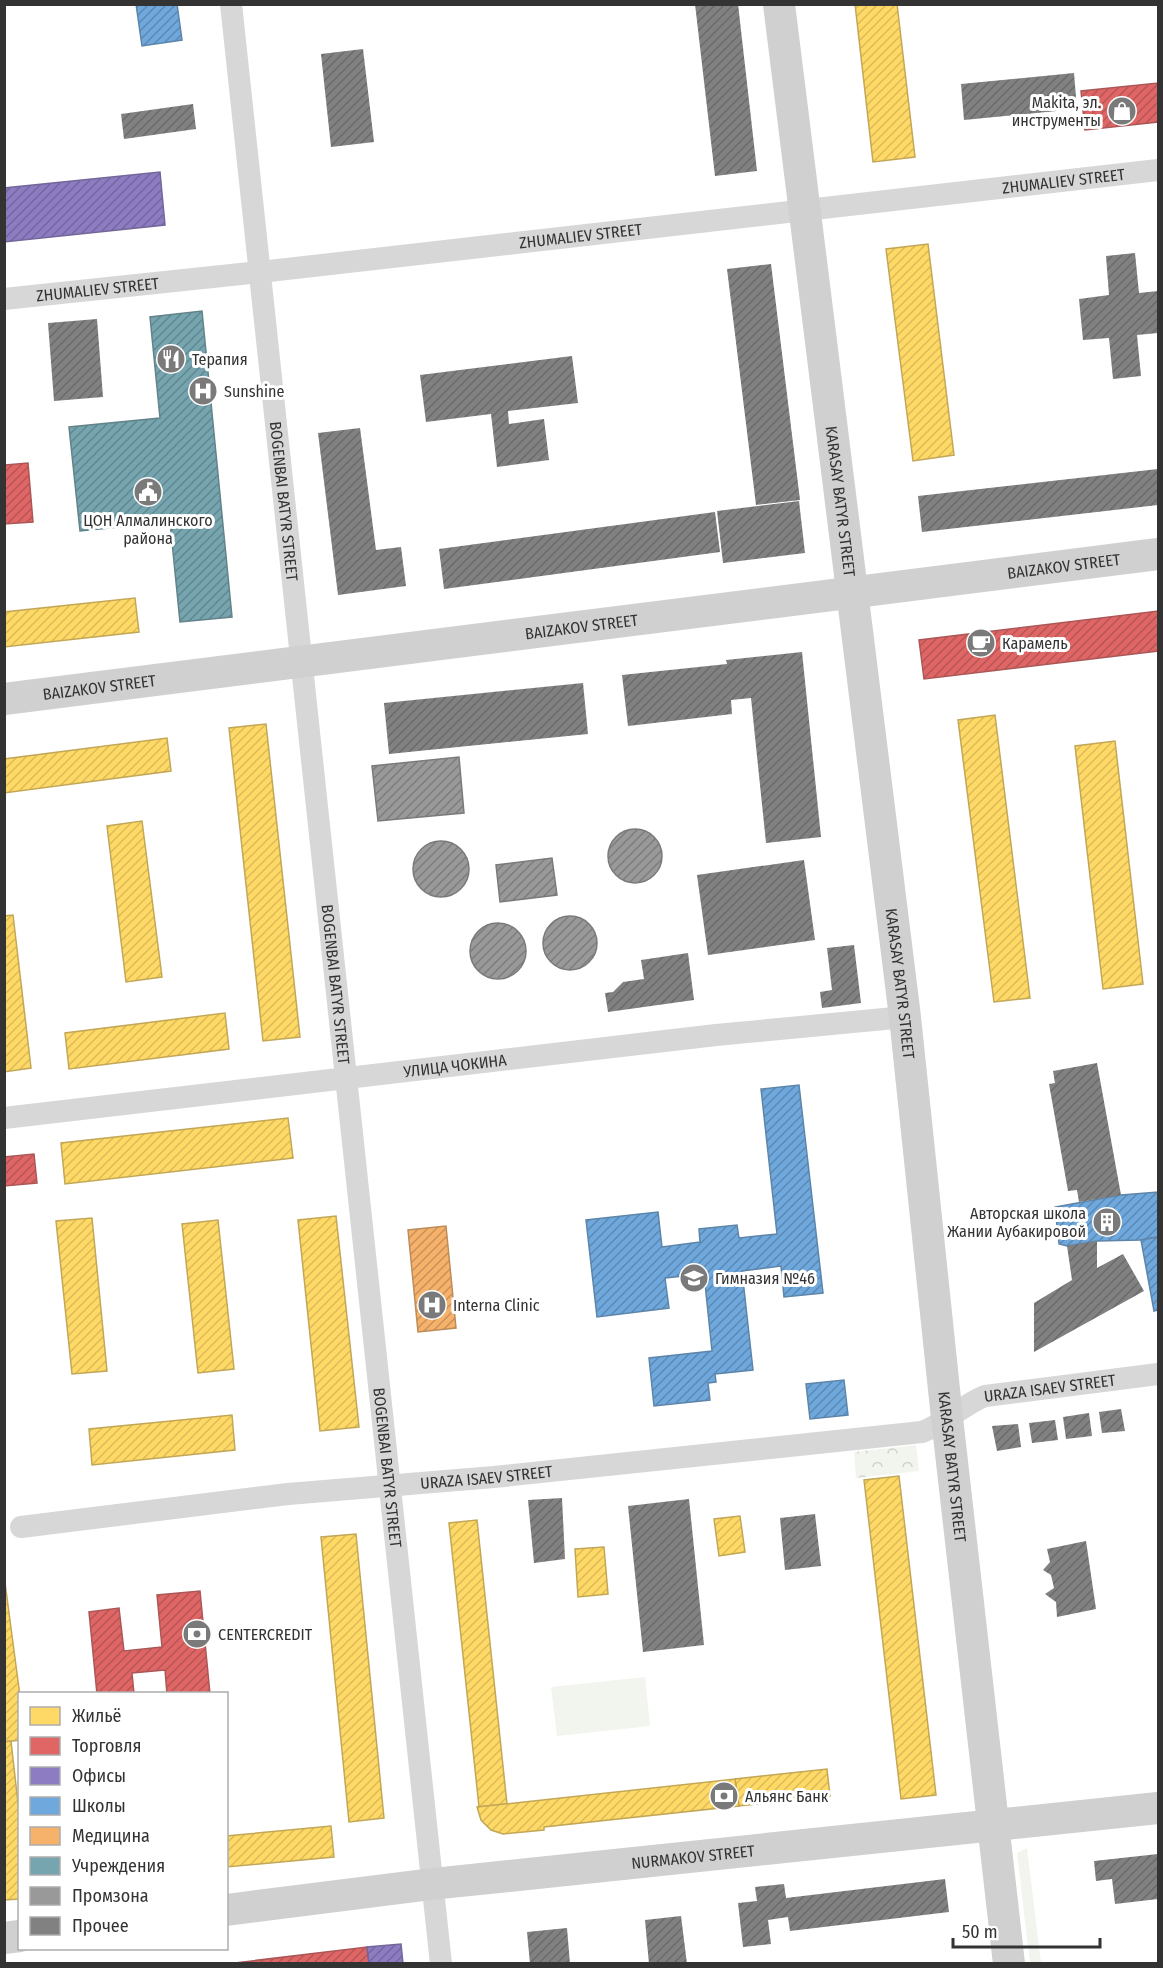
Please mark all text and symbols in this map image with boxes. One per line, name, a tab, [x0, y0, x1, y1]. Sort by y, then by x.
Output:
place label: Makita, эл. инструменты	[1012, 93, 1101, 130]
shop icon: Makita, эл. инструменты	[1106, 95, 1138, 127]
street label: ZHUMALIEV STREET	[1001, 165, 1126, 198]
street label: ZHUMALIEV STREET	[518, 220, 644, 252]
street label: ZHUMALIEV STREET	[35, 274, 160, 306]
restaurant icon: Терапия	[155, 343, 187, 375]
place label: Терапия	[192, 350, 248, 369]
hospital icon: Sunshine	[187, 375, 219, 407]
place label: Sunshine	[224, 382, 284, 401]
street label: BOGENBAI BATYR STREET	[266, 420, 302, 583]
street label: KARASAY BATYR STREET	[822, 425, 859, 578]
public building icon: ЦОН Алмалинского района	[132, 476, 164, 508]
place label: ЦОН Алмалинского района	[83, 511, 213, 548]
street label: BAIZAKOV STREET	[1006, 550, 1122, 583]
street label: BAIZAKOV STREET	[524, 610, 640, 643]
cafe icon: Карамель	[965, 627, 997, 659]
place label: Карамель	[1002, 634, 1068, 653]
street label: BAIZAKOV STREET	[42, 671, 157, 704]
street label: BOGENBAI BATYR STREET	[318, 904, 354, 1066]
street label: KARASAY BATYR STREET	[882, 907, 918, 1060]
street label: УЛИЦА ЧОКИНА	[401, 1050, 508, 1081]
place label: Авторская школа Жании Аубакировой	[947, 1204, 1086, 1241]
building icon: Авторская школа Жании Аубакировой	[1091, 1206, 1123, 1238]
school or university icon: Гимназия №46	[678, 1262, 710, 1294]
place label: Гимназия №46	[715, 1269, 815, 1288]
hospital icon: Interna Clinic	[416, 1289, 448, 1321]
place label: Interna Clinic	[453, 1296, 540, 1315]
street label: URAZA ISAEV STREET	[983, 1370, 1117, 1406]
street label: BOGENBAI BATYR STREET	[369, 1387, 405, 1549]
street label: KARASAY BATYR STREET	[934, 1390, 970, 1544]
street label: URAZA ISAEV STREET	[420, 1462, 554, 1493]
bank icon: CENTERCREDIT	[181, 1618, 213, 1650]
place label: CENTERCREDIT	[218, 1625, 313, 1644]
legend	[18, 1692, 228, 1950]
text: Жильё	[72, 1705, 122, 1727]
text: Торговля	[72, 1735, 141, 1757]
text: Офисы	[72, 1765, 126, 1787]
bank icon: Альянс Банк	[708, 1780, 740, 1812]
place label: Альянс Банк	[745, 1787, 829, 1806]
text: Школы	[72, 1795, 126, 1817]
text: Медицина	[72, 1825, 150, 1847]
street label: NURMAKOV STREET	[630, 1841, 756, 1873]
text: Учреждения	[71, 1855, 165, 1877]
text: Промзона	[72, 1885, 149, 1907]
scale bar	[953, 1911, 1100, 1949]
text: Прочее	[72, 1915, 129, 1937]
text: 50 m	[962, 1921, 998, 1943]

